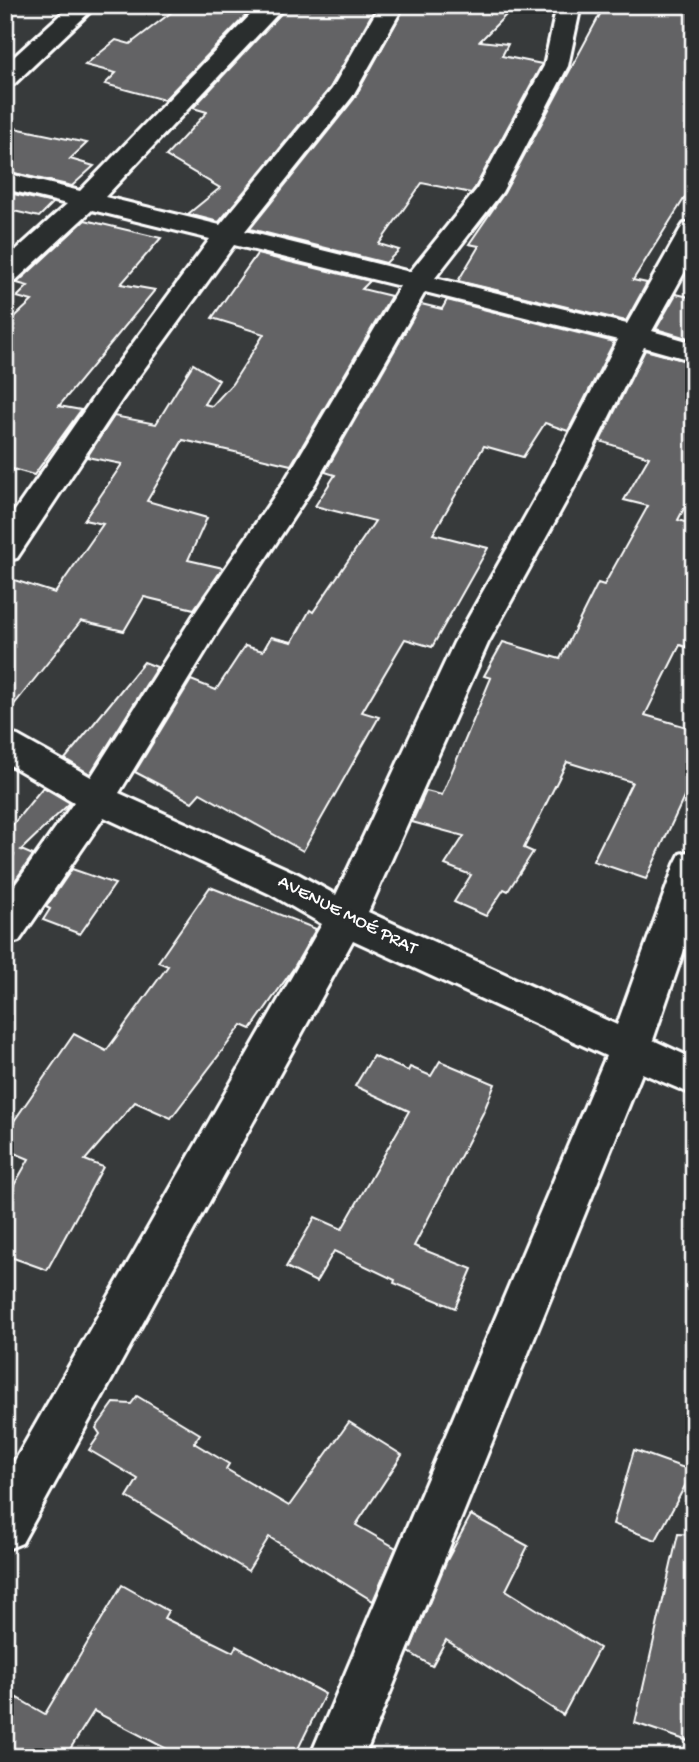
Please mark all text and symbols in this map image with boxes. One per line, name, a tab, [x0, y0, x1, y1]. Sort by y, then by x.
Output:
street label: AVENUE MOÉ PRAT	[274, 871, 421, 961]

